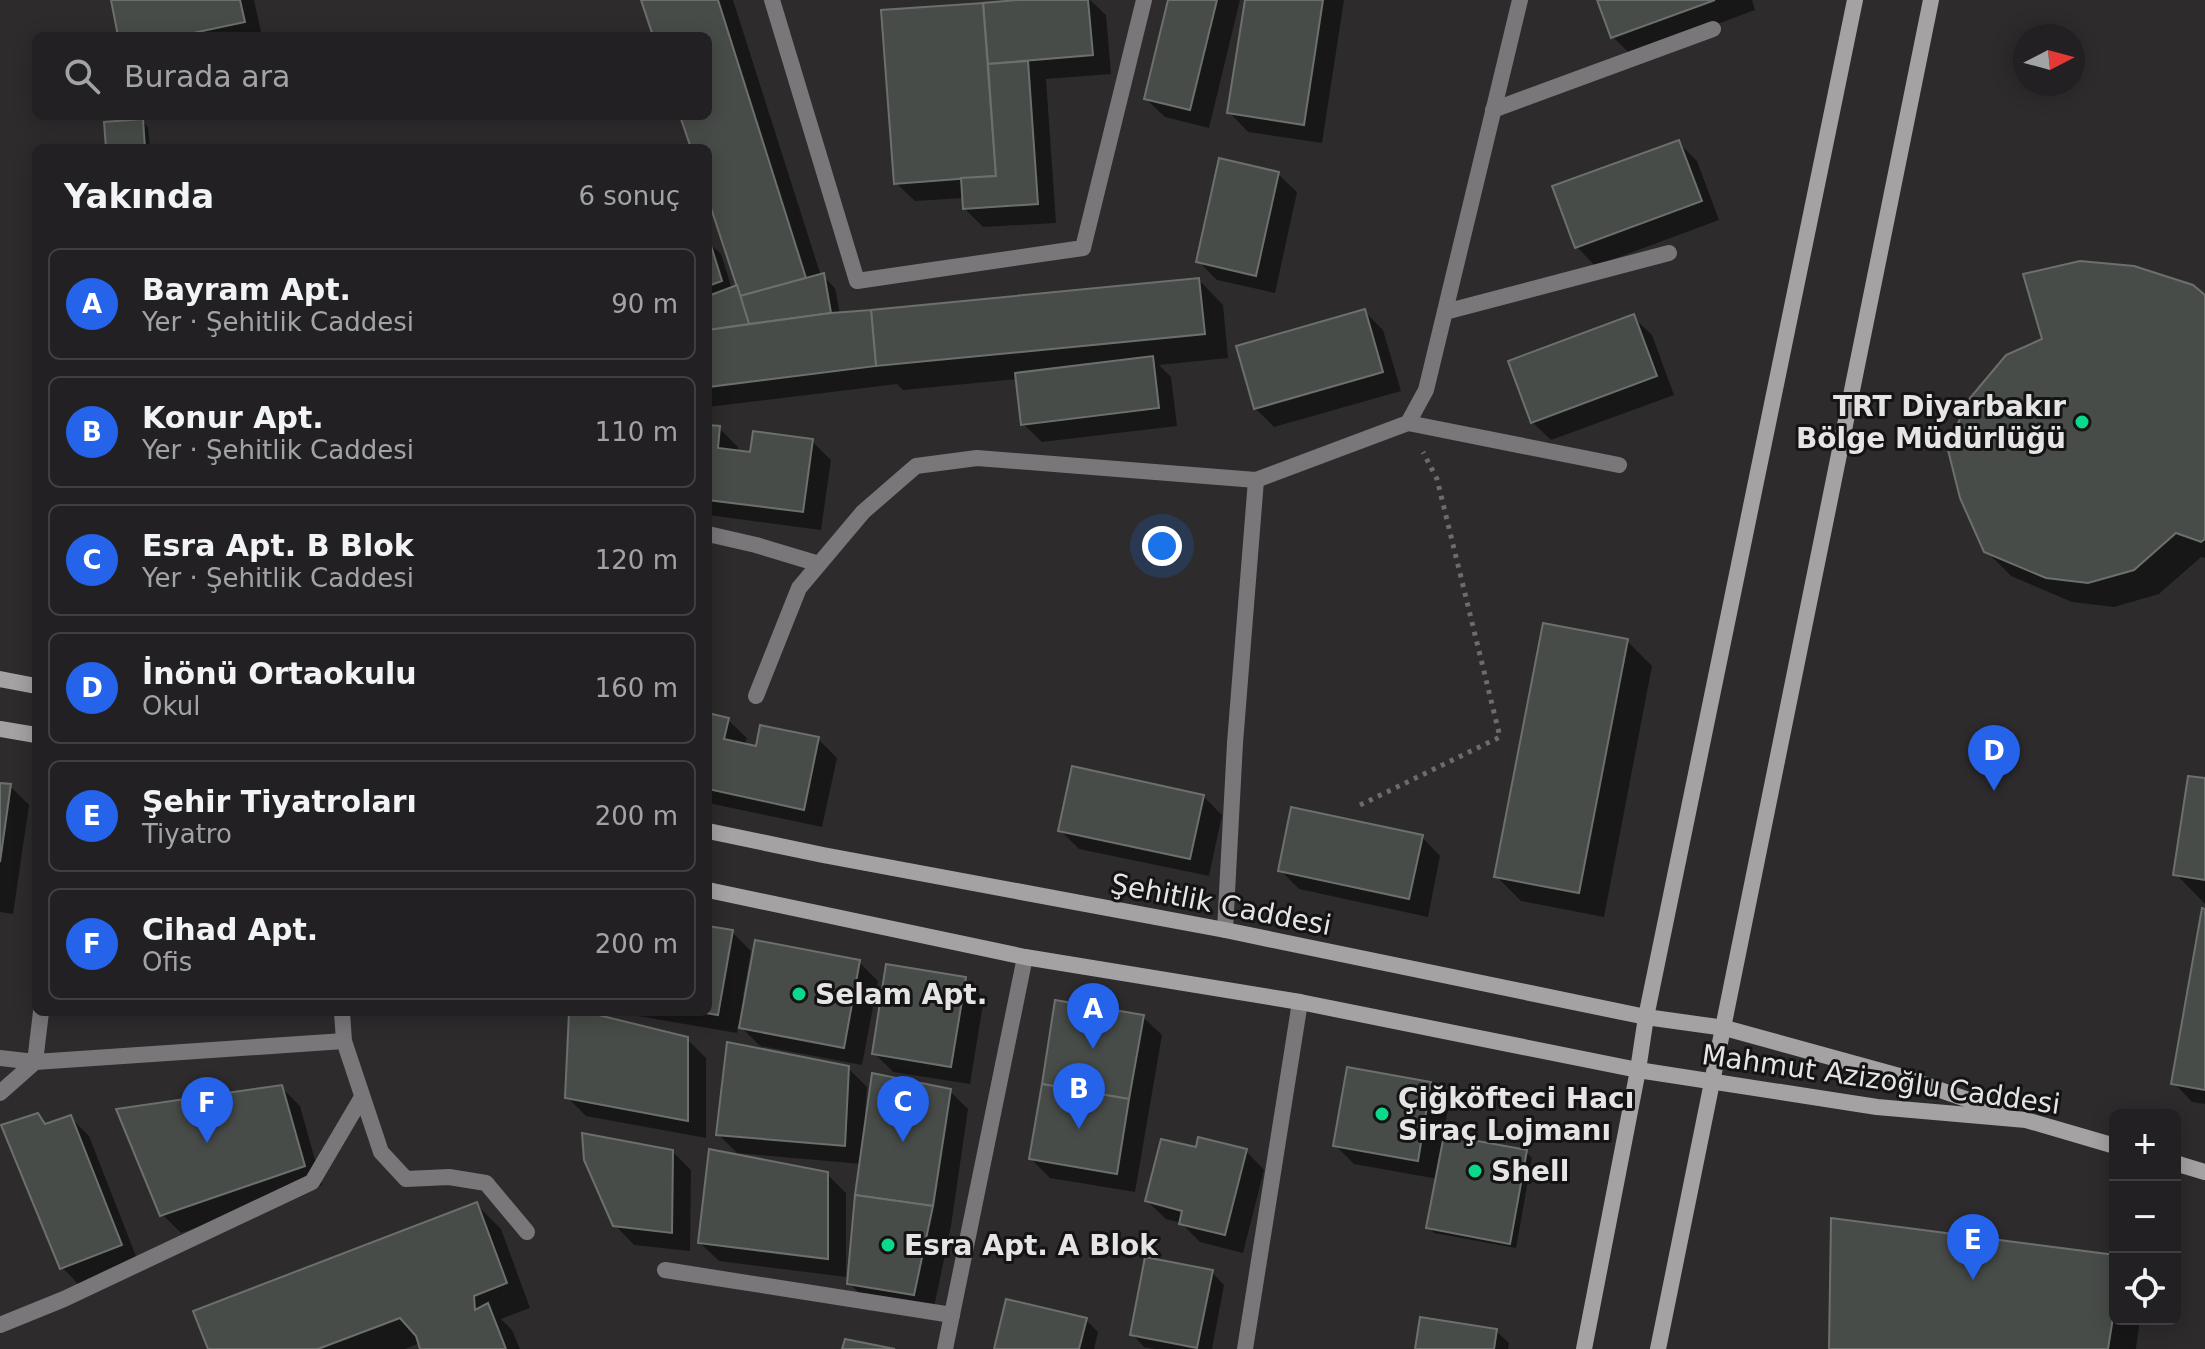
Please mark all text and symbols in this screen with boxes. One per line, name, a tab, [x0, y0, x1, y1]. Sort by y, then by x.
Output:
north arrow	[2013, 24, 2085, 96]
search box	[32, 32, 712, 120]
icon: search	[60, 54, 104, 98]
text: Burada ara	[124, 59, 290, 94]
text: Yakında	[64, 176, 214, 216]
text: 6 sonuç	[578, 181, 680, 211]
text: Bayram Apt.	[142, 272, 351, 307]
text: A	[82, 289, 102, 319]
text: 90 m	[611, 289, 678, 319]
text: Yer · Şehitlik Caddesi	[142, 307, 414, 337]
place label: TRT Diyarbakır Bölge Müdürlüğü	[1796, 390, 2066, 455]
text: Konur Apt.	[142, 400, 324, 435]
marker: TRT Diyarbakır Bölge Müdürlüğü	[2073, 413, 2091, 431]
text: B	[82, 417, 102, 447]
text: 110 m	[595, 417, 678, 447]
text: Yer · Şehitlik Caddesi	[142, 435, 414, 465]
your location	[1142, 526, 1182, 566]
text: Esra Apt. B Blok	[142, 528, 414, 563]
text: C	[82, 545, 102, 575]
text: 120 m	[595, 545, 678, 575]
text: Yer · Şehitlik Caddesi	[142, 563, 414, 593]
text: İnönü Ortaokulu	[142, 656, 417, 691]
text: D	[81, 673, 103, 703]
text: 160 m	[595, 673, 678, 703]
text: Okul	[142, 691, 200, 721]
pin: D	[1968, 725, 2020, 791]
text: Şehir Tiyatroları	[142, 784, 417, 819]
text: E	[83, 801, 101, 831]
text: 200 m	[595, 801, 678, 831]
text: Tiyatro	[142, 819, 232, 849]
street label: Şehitlik Caddesi	[1108, 867, 1334, 942]
text: Cihad Apt.	[142, 912, 318, 947]
text: F	[83, 929, 101, 959]
text: 200 m	[595, 929, 678, 959]
text: Ofis	[142, 947, 192, 977]
place label: Selam Apt.	[815, 978, 987, 1011]
pin: A	[1067, 983, 1119, 1049]
marker: Selam Apt.	[790, 985, 808, 1003]
street label: Mahmut Azizoğlu Caddesi	[1700, 1038, 2062, 1121]
pin: B	[1053, 1063, 1105, 1129]
pin: C	[877, 1076, 929, 1142]
pin: F	[181, 1077, 233, 1143]
place label: Çiğköfteci Hacı Siraç Lojmanı	[1398, 1082, 1634, 1147]
marker: Çiğköfteci Hacı Siraç Lojmanı	[1373, 1105, 1391, 1123]
map controls	[2109, 1109, 2181, 1325]
button: +	[2109, 1109, 2181, 1181]
place label: Shell	[1491, 1155, 1569, 1188]
marker: Shell	[1466, 1162, 1484, 1180]
button: −	[2109, 1181, 2181, 1253]
pin: E	[1947, 1214, 1999, 1280]
place label: Esra Apt. A Blok	[904, 1229, 1159, 1262]
marker: Esra Apt. A Blok	[879, 1236, 897, 1254]
button: locate	[2109, 1253, 2181, 1325]

